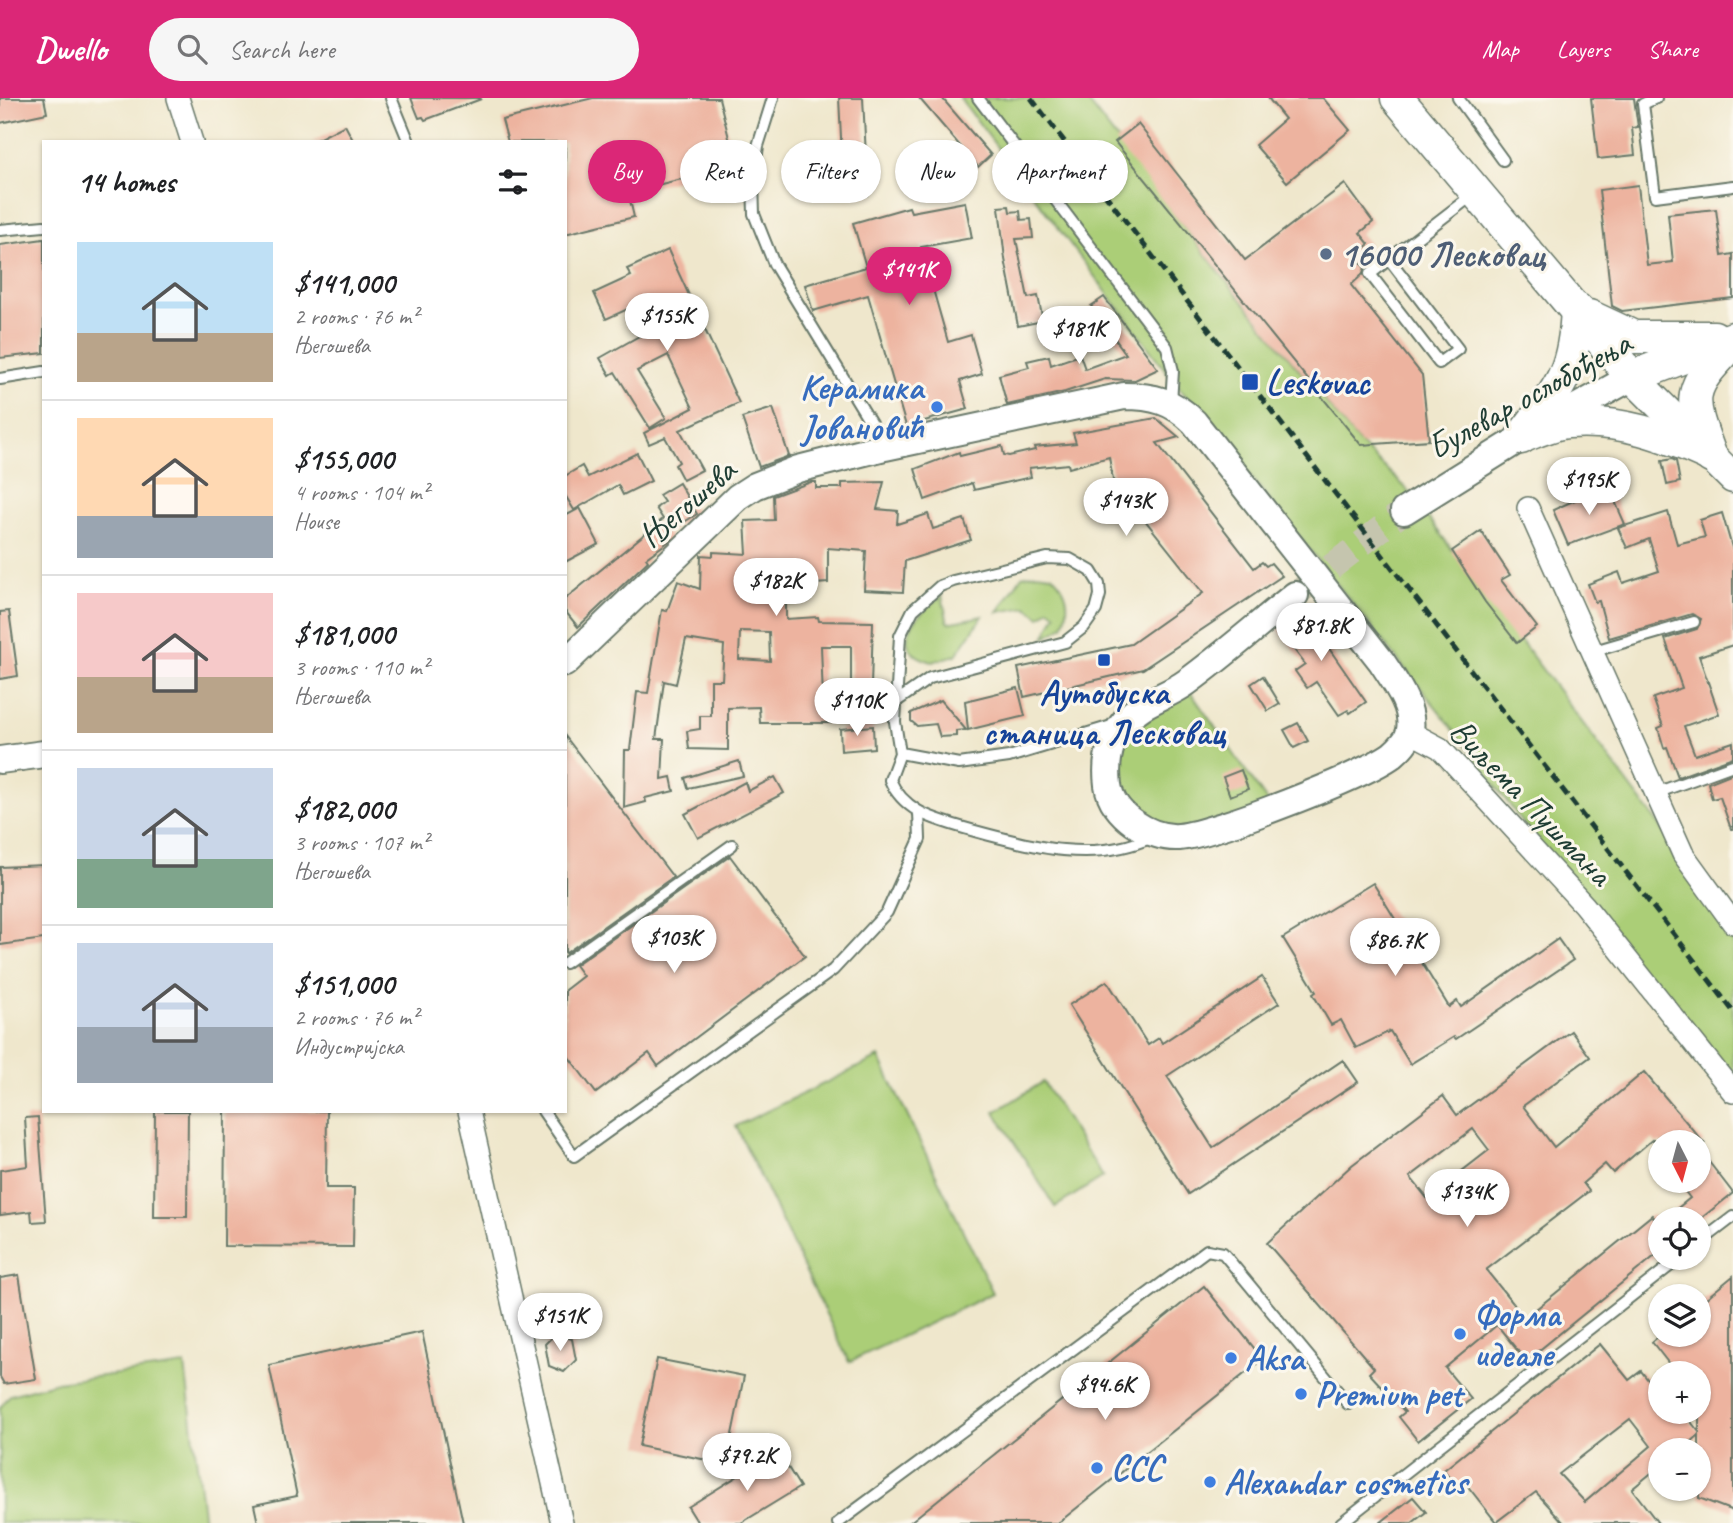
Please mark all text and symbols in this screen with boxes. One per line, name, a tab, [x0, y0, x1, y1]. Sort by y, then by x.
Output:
search box	[149, 18, 639, 81]
text: Dwello	[35, 28, 107, 70]
icon: search	[173, 30, 211, 68]
text: Search here	[229, 33, 335, 66]
text: Map	[1482, 34, 1519, 64]
text: Layers	[1557, 34, 1610, 64]
text: Share	[1648, 34, 1698, 64]
chip: Buy	[588, 140, 666, 203]
chip: Rent	[680, 140, 767, 203]
chip: Filters	[781, 140, 881, 203]
chip: New	[895, 140, 978, 203]
chip: Apartment	[992, 140, 1128, 203]
text: 14 homes	[77, 163, 175, 201]
icon: filters	[494, 163, 532, 201]
place label: 16000 Лесковац	[1340, 232, 1547, 277]
marker: 16000 Лесковац	[1318, 246, 1334, 262]
pin: $141K	[860, 248, 958, 307]
text: $141K	[882, 255, 936, 284]
text: $141,000	[294, 264, 394, 302]
icon: home	[133, 270, 217, 354]
pin: $155K	[618, 294, 716, 353]
text: $155K	[641, 301, 693, 330]
text: 2 rooms · 76 m²	[294, 302, 418, 331]
pin: $181K	[1030, 306, 1128, 366]
text: $181K	[1052, 314, 1106, 343]
street label: Булевар ослобођења	[1419, 319, 1641, 470]
text: Његошева	[294, 331, 370, 360]
place label: Leskovac	[1266, 360, 1372, 405]
place label: Керамика Јовановић	[800, 365, 926, 450]
marker: Leskovac	[1240, 372, 1260, 392]
marker: Керамика Јовановић	[929, 399, 945, 415]
text: $155,000	[294, 440, 393, 478]
icon: home	[133, 446, 217, 530]
street label: Његошева	[629, 446, 747, 558]
pin: $195K	[1540, 458, 1638, 517]
text: $195K	[1563, 465, 1615, 494]
text: 4 rooms · 104 m²	[294, 478, 429, 507]
pin: $143K	[1077, 478, 1175, 538]
text: $143K	[1099, 486, 1153, 515]
text: House	[294, 507, 339, 536]
pin: $182K	[727, 559, 825, 618]
text: $182K	[749, 566, 803, 595]
pin: $81.8K	[1264, 603, 1378, 663]
text: $81.8K	[1292, 611, 1350, 640]
text: $181,000	[294, 615, 394, 653]
icon: home	[133, 621, 217, 705]
marker: Аутобуска станица Лесковац	[1096, 652, 1112, 668]
text: 3 rooms · 110 m²	[294, 653, 429, 682]
place label: Аутобуска станица Лесковац	[983, 670, 1227, 755]
pin: $110K	[808, 678, 906, 738]
text: Његошева	[294, 682, 370, 711]
text: $110K	[830, 686, 884, 715]
street label: Виљема Пушмана	[1440, 709, 1623, 897]
text: $182,000	[294, 790, 394, 828]
icon: home	[133, 796, 217, 880]
text: 3 rooms · 107 m²	[294, 828, 429, 857]
text: Његошева	[294, 857, 370, 886]
pin: $103K	[625, 916, 723, 975]
pin: $86.7K	[1338, 918, 1452, 978]
text: $103K	[647, 923, 701, 952]
text: $86.7K	[1366, 926, 1424, 955]
text: $151,000	[294, 965, 394, 1003]
icon: home	[133, 971, 217, 1055]
text: 2 rooms · 76 m²	[294, 1003, 418, 1032]
text: Индустријска	[294, 1032, 404, 1061]
north arrow	[1648, 1130, 1712, 1194]
map controls	[1648, 1130, 1711, 1501]
pin: $134K	[1418, 1170, 1516, 1229]
text: $134K	[1440, 1177, 1494, 1206]
button: locate	[1648, 1207, 1711, 1270]
button: layers	[1648, 1284, 1711, 1347]
place label: Форма идеале	[1474, 1292, 1563, 1377]
pin: $151K	[511, 1294, 609, 1353]
text: $151K	[534, 1301, 586, 1330]
marker: Форма идеале	[1452, 1326, 1468, 1342]
place label: Aksa	[1245, 1336, 1307, 1381]
marker: Aksa	[1223, 1350, 1239, 1366]
button: +	[1648, 1361, 1711, 1424]
pin: $94.6K	[1048, 1362, 1162, 1422]
text: $94.6K	[1076, 1370, 1134, 1399]
place label: Premium pet	[1315, 1372, 1466, 1417]
marker: Premium pet	[1293, 1386, 1309, 1402]
pin: $79.2K	[690, 1434, 804, 1493]
button: −	[1648, 1438, 1711, 1501]
text: $79.2K	[718, 1441, 776, 1470]
place label: CCC	[1111, 1446, 1167, 1491]
marker: CCC	[1089, 1460, 1105, 1476]
place label: Alexandar cosmetics	[1224, 1460, 1471, 1505]
marker: Alexandar cosmetics	[1202, 1474, 1218, 1490]

